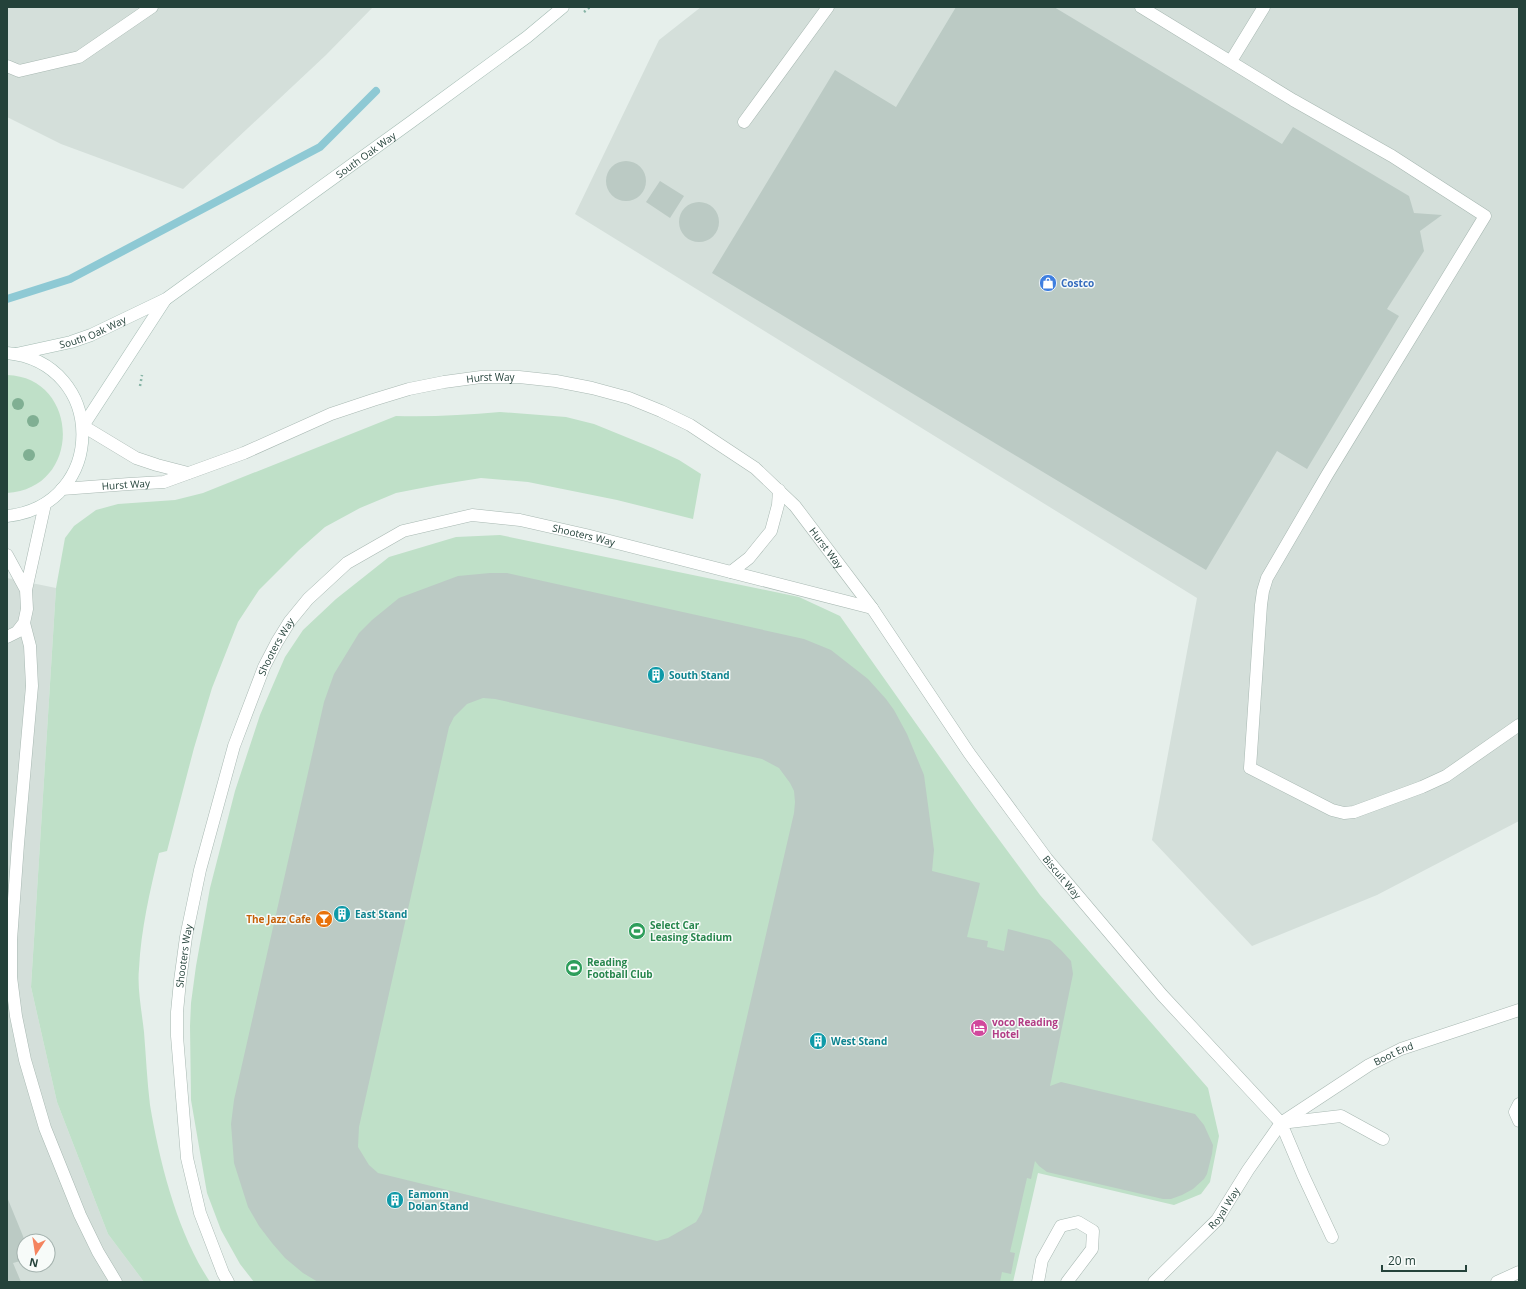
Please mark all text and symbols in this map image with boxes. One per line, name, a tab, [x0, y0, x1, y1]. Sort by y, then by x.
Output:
street label: South Oak Way	[333, 128, 399, 181]
shop icon: Costco	[1038, 273, 1058, 293]
place label: Costco	[1061, 276, 1094, 290]
street label: South Oak Way	[58, 312, 129, 351]
street label: Hurst Way	[465, 370, 516, 386]
street label: Hurst Way	[101, 476, 151, 493]
street label: Shooters Way	[551, 521, 618, 549]
street label: Hurst Way	[806, 524, 847, 572]
street label: Shooters Way	[254, 614, 298, 678]
building icon: South Stand	[646, 665, 666, 685]
place label: South Stand	[669, 668, 730, 682]
street label: Biscuit Way	[1040, 852, 1085, 903]
building icon: East Stand	[332, 904, 352, 924]
place label: East Stand	[355, 907, 407, 921]
bar icon: The Jazz Cafe	[314, 909, 334, 929]
place label: The Jazz Cafe	[246, 912, 311, 926]
place label: Select Car Leasing Stadium	[650, 918, 732, 944]
sports icon: Select Car Leasing Stadium	[627, 921, 647, 941]
street label: Shooters Way	[172, 922, 196, 988]
place label: Reading Football Club	[587, 955, 653, 981]
sports icon: Reading Football Club	[564, 958, 584, 978]
place label: voco Reading Hotel	[992, 1015, 1058, 1041]
hotel icon: voco Reading Hotel	[969, 1018, 989, 1038]
building icon: West Stand	[808, 1031, 828, 1051]
place label: West Stand	[831, 1034, 887, 1048]
street label: Boot End	[1371, 1038, 1415, 1069]
street label: Royal Way	[1205, 1184, 1243, 1232]
place label: Eamonn Dolan Stand	[408, 1187, 469, 1213]
building icon: Eamonn Dolan Stand	[385, 1190, 405, 1210]
north arrow	[16, 1233, 56, 1273]
scale bar	[1382, 1247, 1466, 1273]
text: 20 m	[1388, 1252, 1416, 1269]
text: N	[28, 1255, 40, 1272]

